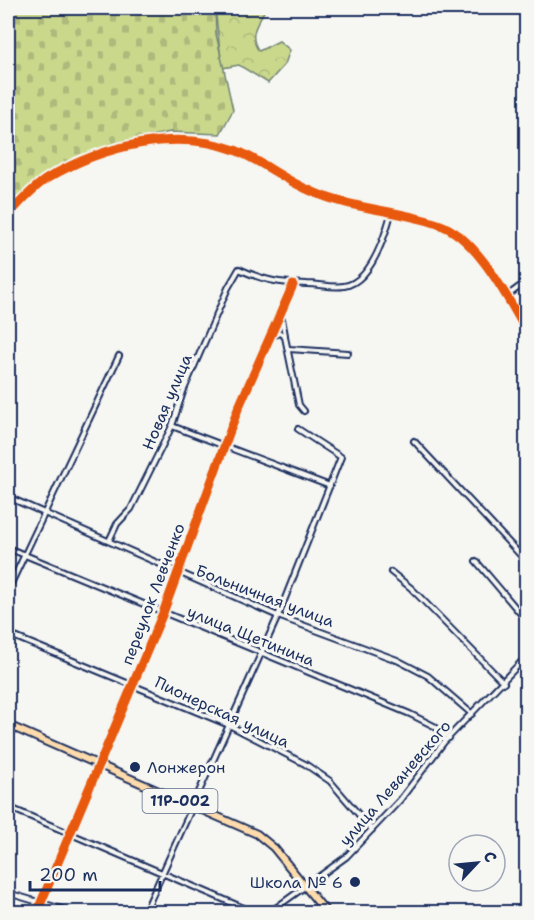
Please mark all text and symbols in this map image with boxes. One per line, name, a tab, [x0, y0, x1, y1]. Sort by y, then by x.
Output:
street label: Новая улица	[137, 351, 197, 453]
street label: переулок Левченко	[116, 520, 190, 668]
street label: Больничная улица	[193, 560, 337, 632]
street label: улица Щетинина	[184, 601, 318, 671]
street label: Пионерская улица	[151, 672, 293, 752]
street label: улица Леваневского	[335, 716, 455, 850]
place label: Лонжерон	[147, 757, 226, 778]
marker: Лонжерон	[128, 760, 142, 774]
road number: 11Р-002	[142, 789, 218, 813]
north arrow	[447, 833, 507, 893]
text: С	[478, 848, 502, 866]
scale bar	[30, 854, 160, 892]
text: 200 m	[39, 863, 98, 887]
place label: Школа № 6	[250, 872, 343, 893]
marker: Школа № 6	[348, 875, 362, 889]

